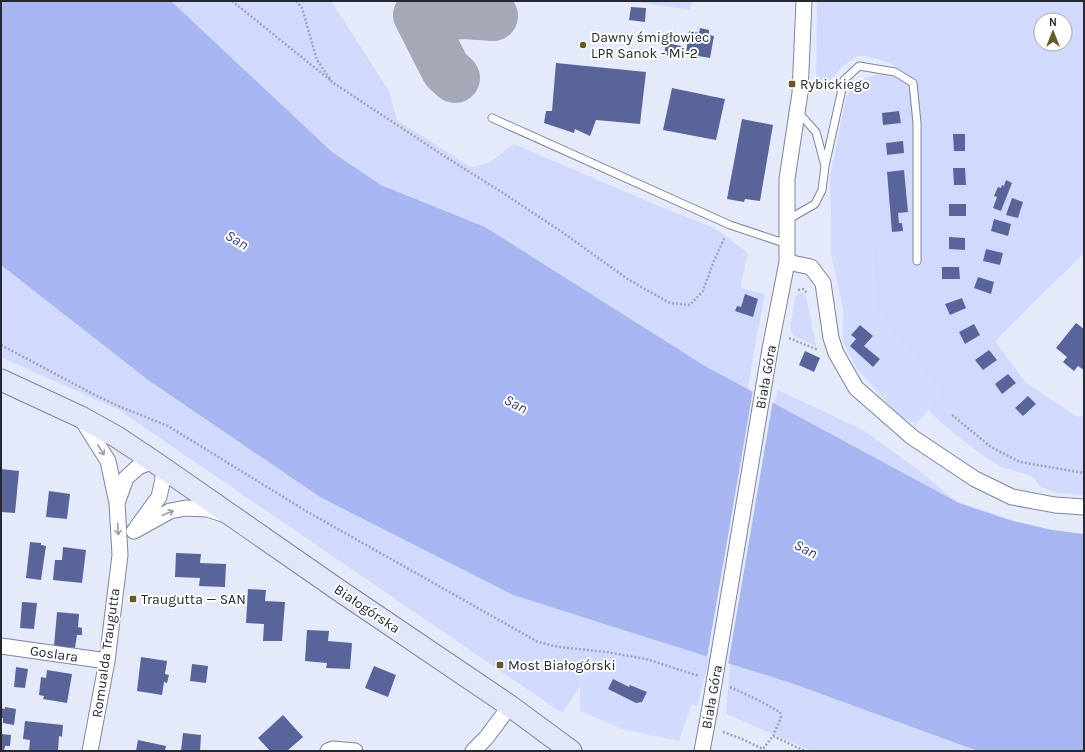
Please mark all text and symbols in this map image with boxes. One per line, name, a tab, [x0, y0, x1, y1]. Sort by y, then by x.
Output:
north arrow	[1033, 12, 1073, 52]
text: N	[1049, 16, 1057, 29]
place label: Dawny śmigłowiec LPR Sanok - Mi-2	[591, 29, 709, 62]
marker: Dawny śmigłowiec LPR Sanok - Mi-2	[578, 40, 588, 50]
place label: Rybickiego	[800, 76, 870, 93]
marker: Rybickiego	[787, 79, 797, 89]
water label: San	[222, 226, 252, 254]
street label: Biała Góra	[752, 344, 780, 410]
water label: San	[501, 391, 531, 417]
one-way arrow	[98, 444, 106, 456]
one-way arrow	[162, 508, 174, 516]
one-way arrow	[115, 522, 122, 535]
water label: San	[791, 536, 821, 562]
street label: Białogórska	[331, 581, 403, 637]
street label: Romualda Traugutta	[88, 587, 124, 719]
place label: Traugutta — SAN	[141, 591, 246, 608]
marker: Traugutta — SAN	[128, 594, 138, 604]
street label: Goslara	[29, 642, 79, 666]
place label: Most Białogórski	[508, 657, 616, 674]
marker: Most Białogórski	[495, 660, 505, 670]
street label: Biała Góra	[698, 664, 726, 730]

